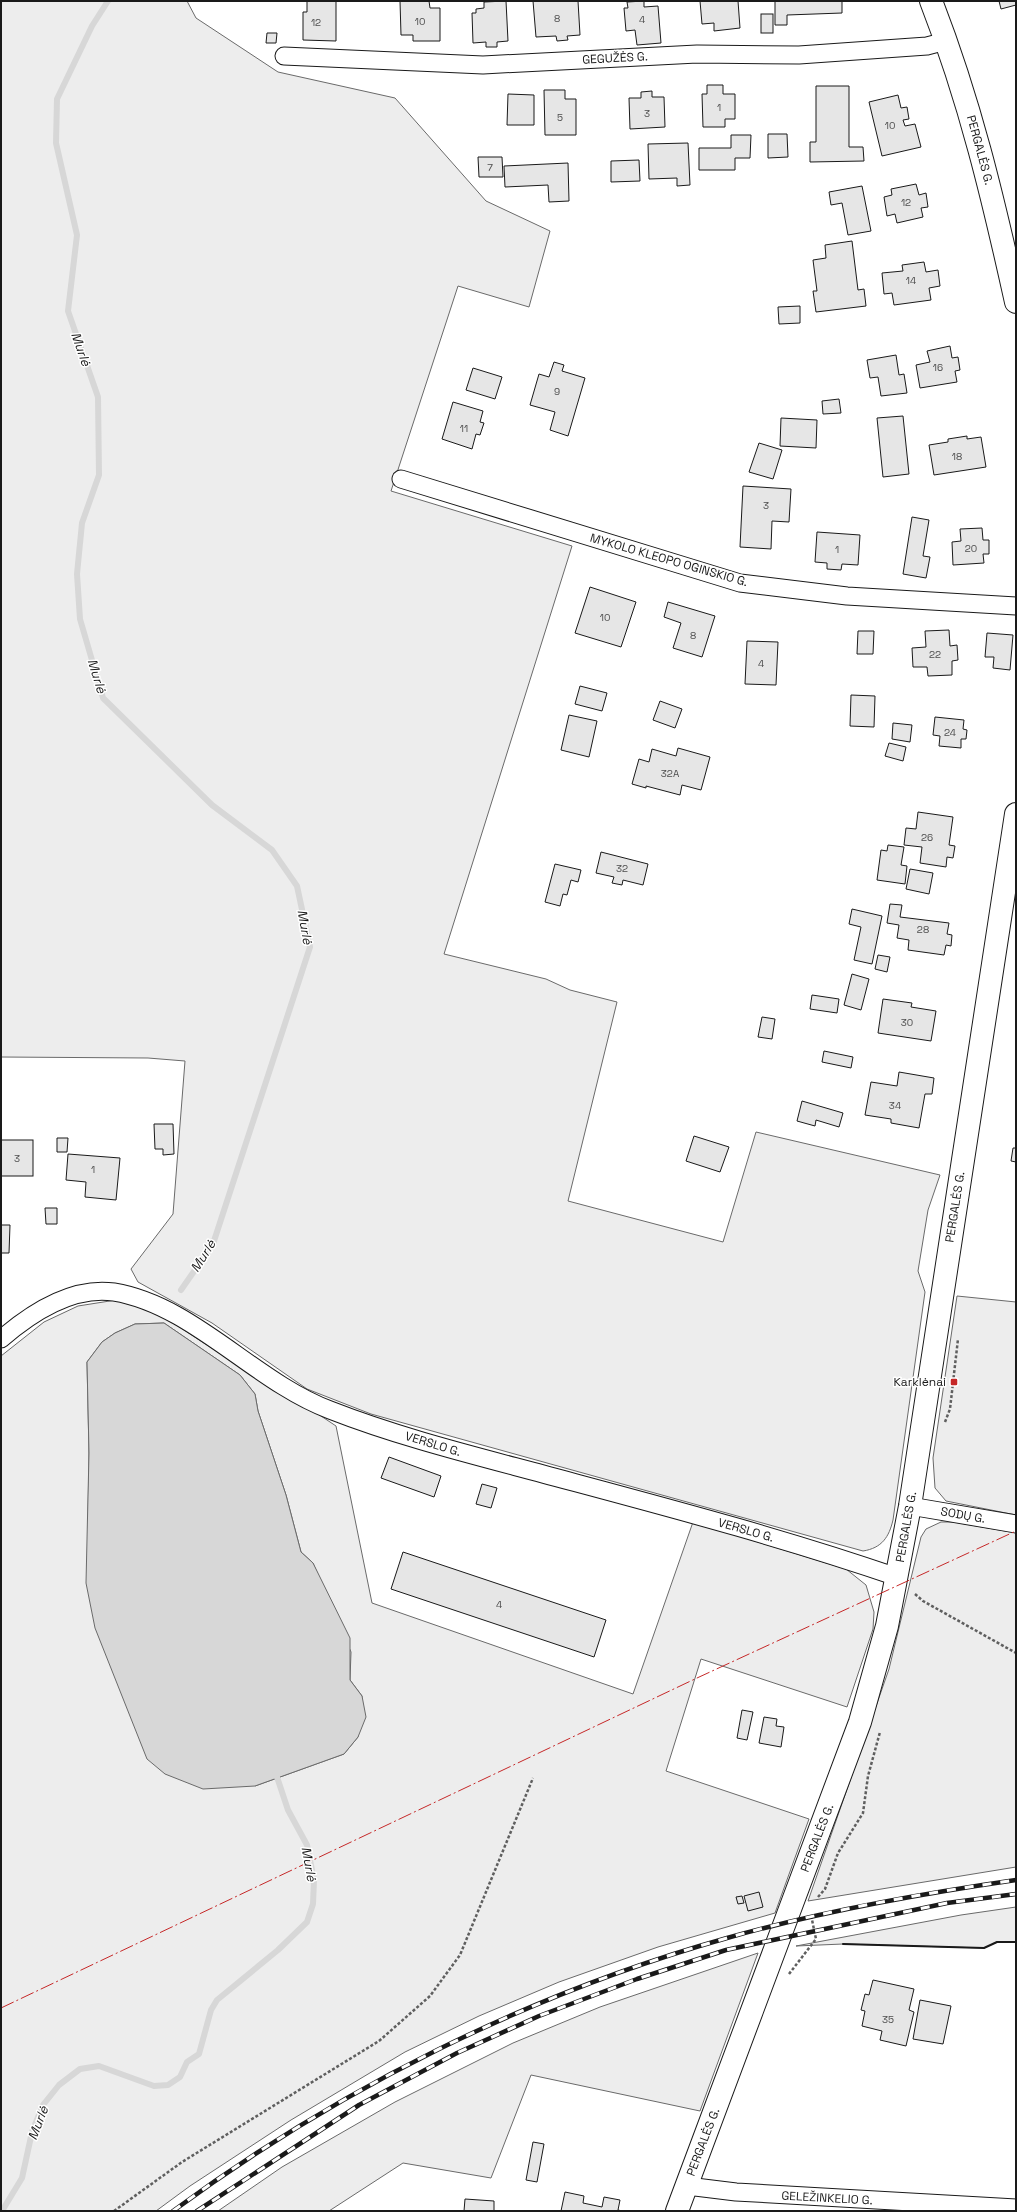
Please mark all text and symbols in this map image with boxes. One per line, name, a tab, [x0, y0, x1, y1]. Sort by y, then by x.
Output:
house number: 8	[554, 12, 560, 25]
house number: 4	[639, 13, 645, 26]
house number: 10	[415, 15, 425, 28]
house number: 12	[311, 16, 321, 29]
street label: GEGUŽĖS G.	[582, 48, 648, 68]
house number: 1	[717, 101, 721, 114]
house number: 3	[644, 107, 650, 120]
house number: 5	[557, 111, 563, 124]
street label: PERGALĖS G.	[963, 113, 997, 187]
house number: 10	[885, 119, 895, 132]
house number: 7	[487, 161, 493, 174]
house number: 12	[901, 196, 911, 209]
house number: 14	[906, 274, 916, 287]
water label: Murlė	[67, 330, 95, 370]
house number: 16	[933, 361, 943, 374]
house number: 9	[554, 385, 560, 398]
house number: 11	[460, 422, 468, 435]
house number: 18	[952, 450, 962, 463]
house number: 3	[763, 499, 769, 512]
street label: MYKOLO KLEOPO OGINSKIO G.	[588, 530, 750, 590]
house number: 20	[965, 542, 977, 555]
house number: 1	[835, 543, 839, 556]
house number: 10	[600, 611, 610, 624]
house number: 8	[690, 629, 696, 642]
house number: 22	[929, 648, 941, 661]
water label: Murlė	[84, 657, 111, 696]
house number: 4	[758, 657, 764, 670]
house number: 24	[944, 726, 956, 739]
house number: 32A	[661, 767, 680, 780]
house number: 26	[921, 831, 933, 844]
house number: 32	[616, 862, 628, 875]
water label: Murlė	[294, 908, 317, 947]
house number: 28	[917, 923, 929, 936]
house number: 30	[901, 1016, 913, 1029]
house number: 34	[889, 1099, 901, 1112]
house number: 3	[14, 1152, 20, 1165]
house number: 1	[91, 1163, 95, 1176]
street label: PERGALĖS G.	[941, 1170, 969, 1244]
water label: Murlė	[187, 1236, 220, 1275]
place label: Karklėnai	[894, 1374, 946, 1390]
marker: Karklėnai	[949, 1377, 959, 1387]
street label: VERSLO G.	[403, 1428, 463, 1460]
street label: PERGALĖS G.	[892, 1490, 920, 1564]
street label: SODŲ G.	[939, 1503, 987, 1527]
street label: VERSLO G.	[716, 1514, 776, 1546]
house number: 4	[496, 1598, 502, 1611]
street label: PERGALĖS G.	[797, 1802, 837, 1874]
water label: Murlė	[298, 1845, 321, 1884]
house number: 35	[882, 2013, 894, 2026]
water label: Murlė	[24, 2102, 53, 2142]
street label: PERGALĖS G.	[683, 2106, 723, 2178]
street label: GELEŽINKELIO G.	[781, 2188, 873, 2208]

